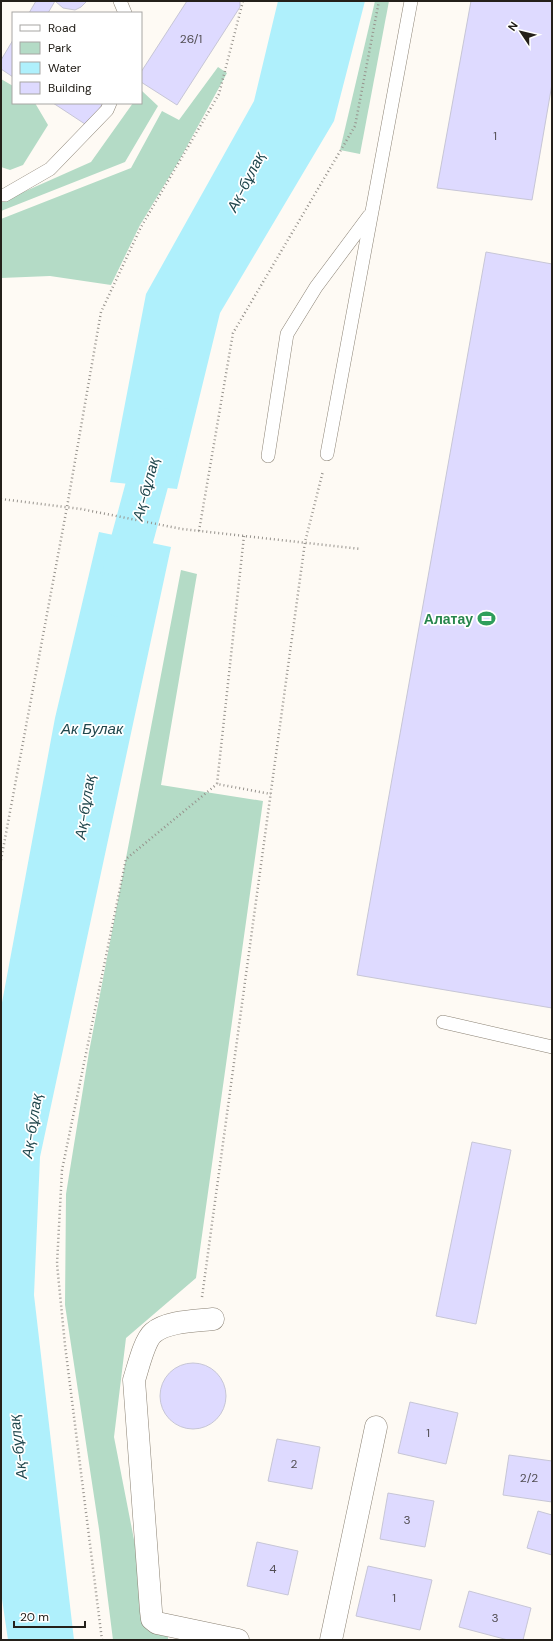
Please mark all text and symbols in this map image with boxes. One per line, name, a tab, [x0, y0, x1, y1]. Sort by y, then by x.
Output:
legend	[12, 12, 142, 104]
north arrow	[501, 12, 541, 52]
text: N	[505, 19, 521, 34]
text: Road	[48, 20, 76, 36]
house number: 26/1	[180, 31, 202, 47]
text: Park	[48, 40, 72, 56]
text: Water	[48, 60, 82, 76]
text: Building	[48, 80, 92, 96]
house number: 1	[493, 128, 497, 144]
water label: Ақ-бұлақ	[222, 148, 270, 216]
water label: Ақ-бұлақ	[128, 454, 164, 524]
sports icon: Алатау	[476, 609, 496, 629]
place label: Алатау	[424, 610, 473, 628]
water label: Ак Булак	[60, 719, 124, 739]
water label: Ақ-бұлақ	[70, 773, 100, 841]
water label: Ақ-бұлақ	[17, 1092, 47, 1160]
water label: Ақ-бұлақ	[4, 1413, 32, 1481]
house number: 1	[426, 1425, 430, 1441]
house number: 2	[291, 1456, 298, 1472]
house number: 2/2	[520, 1470, 538, 1486]
house number: 3	[403, 1512, 411, 1528]
house number: 4	[269, 1561, 277, 1577]
house number: 1	[392, 1590, 396, 1606]
scale bar	[14, 1603, 85, 1629]
text: 20 m	[20, 1609, 49, 1625]
house number: 3	[491, 1610, 499, 1626]

